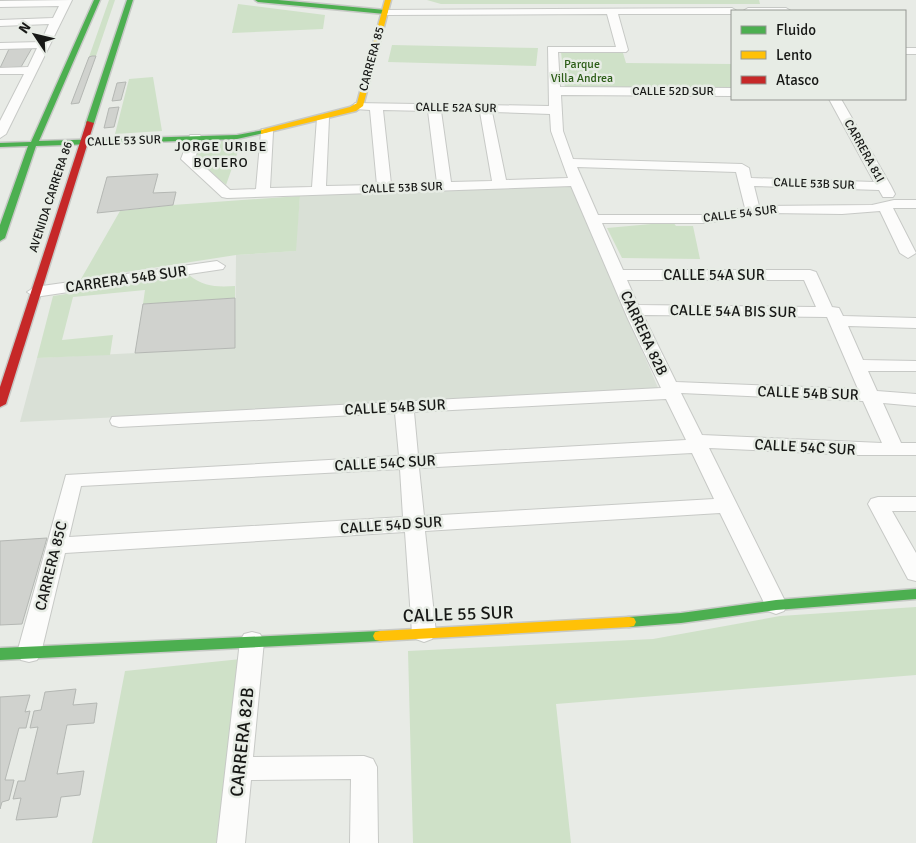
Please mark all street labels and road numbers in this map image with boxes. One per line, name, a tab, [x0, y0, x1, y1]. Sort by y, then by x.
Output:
street label: CARRERA 85	[356, 25, 388, 93]
street label: CALLE 52D SUR	[632, 84, 714, 99]
street label: CALLE 52A SUR	[415, 100, 497, 116]
street label: CARRERA 81I	[841, 117, 887, 185]
street label: CALLE 53 SUR	[87, 132, 161, 150]
street label: AVENIDA CARRERA 86	[26, 140, 76, 254]
street label: CALLE 53B SUR	[773, 175, 855, 193]
street label: CALLE 53B SUR	[361, 179, 443, 197]
street label: CALLE 54 SUR	[702, 202, 778, 226]
street label: CARRERA 54B SUR	[64, 262, 188, 296]
street label: CALLE 54A SUR	[663, 266, 765, 284]
street label: CARRERA 82B	[617, 288, 671, 378]
street label: CALLE 54A BIS SUR	[670, 301, 796, 321]
street label: CALLE 54B SUR	[757, 382, 859, 404]
street label: CALLE 54B SUR	[344, 395, 446, 419]
street label: CALLE 54C SUR	[754, 435, 856, 459]
street label: CALLE 54C SUR	[334, 451, 436, 475]
street label: CALLE 54D SUR	[340, 512, 442, 538]
street label: CARRERA 85C	[31, 519, 71, 613]
street label: CALLE 55 SUR	[402, 601, 514, 627]
street label: CARRERA 82B	[225, 686, 259, 798]

